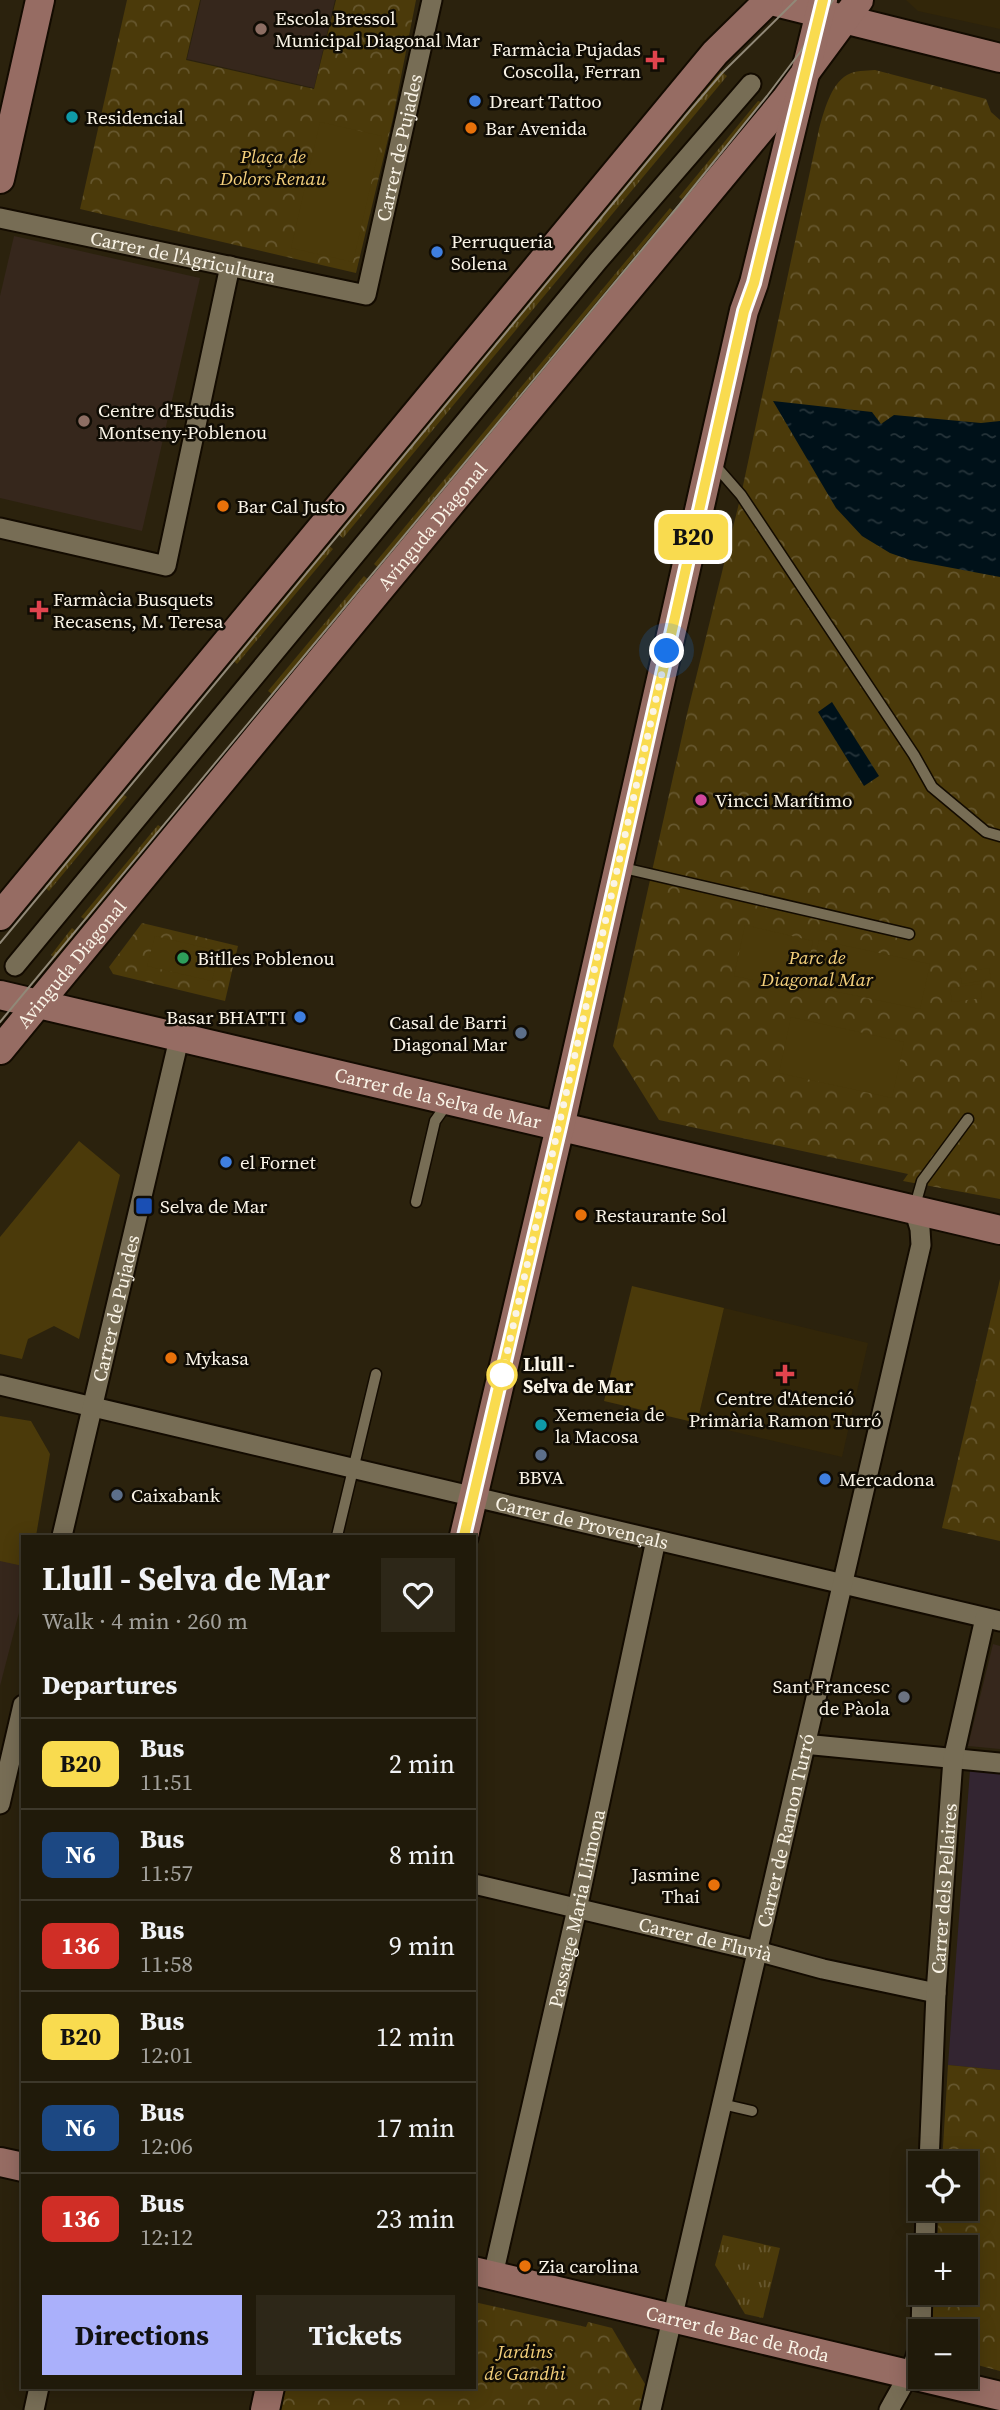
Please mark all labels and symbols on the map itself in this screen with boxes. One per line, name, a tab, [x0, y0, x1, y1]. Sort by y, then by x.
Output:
place label: Escola Bressol Municipal Diagonal Mar	[275, 5, 480, 53]
marker: Escola Bressol Municipal Diagonal Mar	[253, 21, 269, 37]
place label: Farmàcia Pujadas Coscolla, Ferran	[492, 36, 641, 84]
marker: Farmàcia Pujadas Coscolla, Ferran	[647, 52, 663, 68]
street label: Carrer de Pujades	[370, 71, 428, 224]
place label: Dreart Tattoo	[489, 88, 602, 114]
marker: Dreart Tattoo	[467, 93, 483, 109]
place label: Residencial	[86, 104, 184, 130]
marker: Residencial	[64, 109, 80, 125]
place label: Bar Avenida	[485, 115, 587, 141]
marker: Bar Avenida	[463, 120, 479, 136]
park label: Plaça de Dolors Renau	[219, 143, 326, 191]
street label: Carrer de l'Agricultura	[88, 224, 278, 289]
place label: Perruqueria Solena	[451, 228, 553, 276]
marker: Perruqueria Solena	[429, 244, 445, 260]
place label: Centre d'Estudis Montseny-Poblenou	[98, 397, 267, 445]
marker: Centre d'Estudis Montseny-Poblenou	[76, 413, 92, 429]
street label: Avinguda Diagonal	[371, 456, 493, 596]
place label: Bar Cal Justo	[237, 493, 345, 519]
marker: Bar Cal Justo	[215, 498, 231, 514]
line badge: B20	[653, 514, 733, 560]
place label: Farmàcia Busquets Recasens, M. Teresa	[53, 586, 224, 634]
marker: Farmàcia Busquets Recasens, M. Teresa	[31, 602, 47, 618]
your location	[649, 633, 684, 668]
place label: Vincci Marítimo	[715, 787, 852, 813]
marker: Vincci Marítimo	[693, 792, 709, 808]
street label: Avinguda Diagonal	[11, 894, 132, 1033]
park label: Parc de Diagonal Mar	[760, 944, 875, 992]
place label: Bitlles Poblenou	[197, 945, 335, 971]
marker: Bitlles Poblenou	[175, 950, 191, 966]
place label: Basar BHATTI	[166, 1004, 286, 1030]
marker: Basar BHATTI	[292, 1009, 308, 1025]
place label: Casal de Barri Diagonal Mar	[389, 1009, 507, 1057]
marker: Casal de Barri Diagonal Mar	[513, 1025, 529, 1041]
street label: Carrer de la Selva de Mar	[332, 1061, 544, 1135]
place label: el Fornet	[240, 1149, 316, 1175]
marker: el Fornet	[218, 1154, 234, 1170]
place label: Selva de Mar	[160, 1193, 267, 1219]
marker: Selva de Mar	[134, 1196, 154, 1216]
place label: Restaurante Sol	[595, 1202, 727, 1228]
marker: Restaurante Sol	[573, 1207, 589, 1223]
street label: Carrer de Pujades	[86, 1232, 146, 1384]
place label: Mykasa	[185, 1345, 249, 1371]
marker: Mykasa	[163, 1350, 179, 1366]
place label: Llull - Selva de Mar	[523, 1351, 633, 1399]
marker: Llull - Selva de Mar	[487, 1360, 517, 1390]
marker: Centre d'Atenció Primària Ramon Turró	[775, 1364, 795, 1384]
place label: Centre d'Atenció Primària Ramon Turró	[689, 1385, 881, 1433]
place label: Xemeneia de la Macosa	[555, 1401, 665, 1449]
marker: Xemeneia de la Macosa	[533, 1417, 549, 1433]
marker: BBVA	[533, 1447, 549, 1463]
place label: BBVA	[518, 1464, 564, 1490]
place label: Mercadona	[839, 1466, 935, 1492]
marker: Mercadona	[817, 1471, 833, 1487]
place label: Caixabank	[131, 1482, 221, 1508]
marker: Caixabank	[109, 1487, 125, 1503]
street label: Carrer de Provençals	[493, 1489, 671, 1555]
place label: Sant Francesc de Pàola	[773, 1673, 890, 1721]
marker: Sant Francesc de Pàola	[896, 1689, 912, 1705]
street label: Carrer de Ramon Turró	[750, 1731, 820, 1930]
street label: Carrer dels Pellaires	[924, 1802, 963, 1975]
street label: Passatge Maria Llimona	[542, 1806, 611, 2010]
place label: Jasmine Thai	[630, 1861, 700, 1909]
marker: Jasmine Thai	[706, 1877, 722, 1893]
street label: Carrer de Fluvià	[636, 1910, 776, 1968]
place label: Zia carolina	[539, 2253, 639, 2279]
marker: Zia carolina	[517, 2258, 533, 2274]
street label: Carrer de Bac de Roda	[643, 2299, 832, 2368]
park label: Jardins de Gandhi	[484, 2338, 566, 2386]

